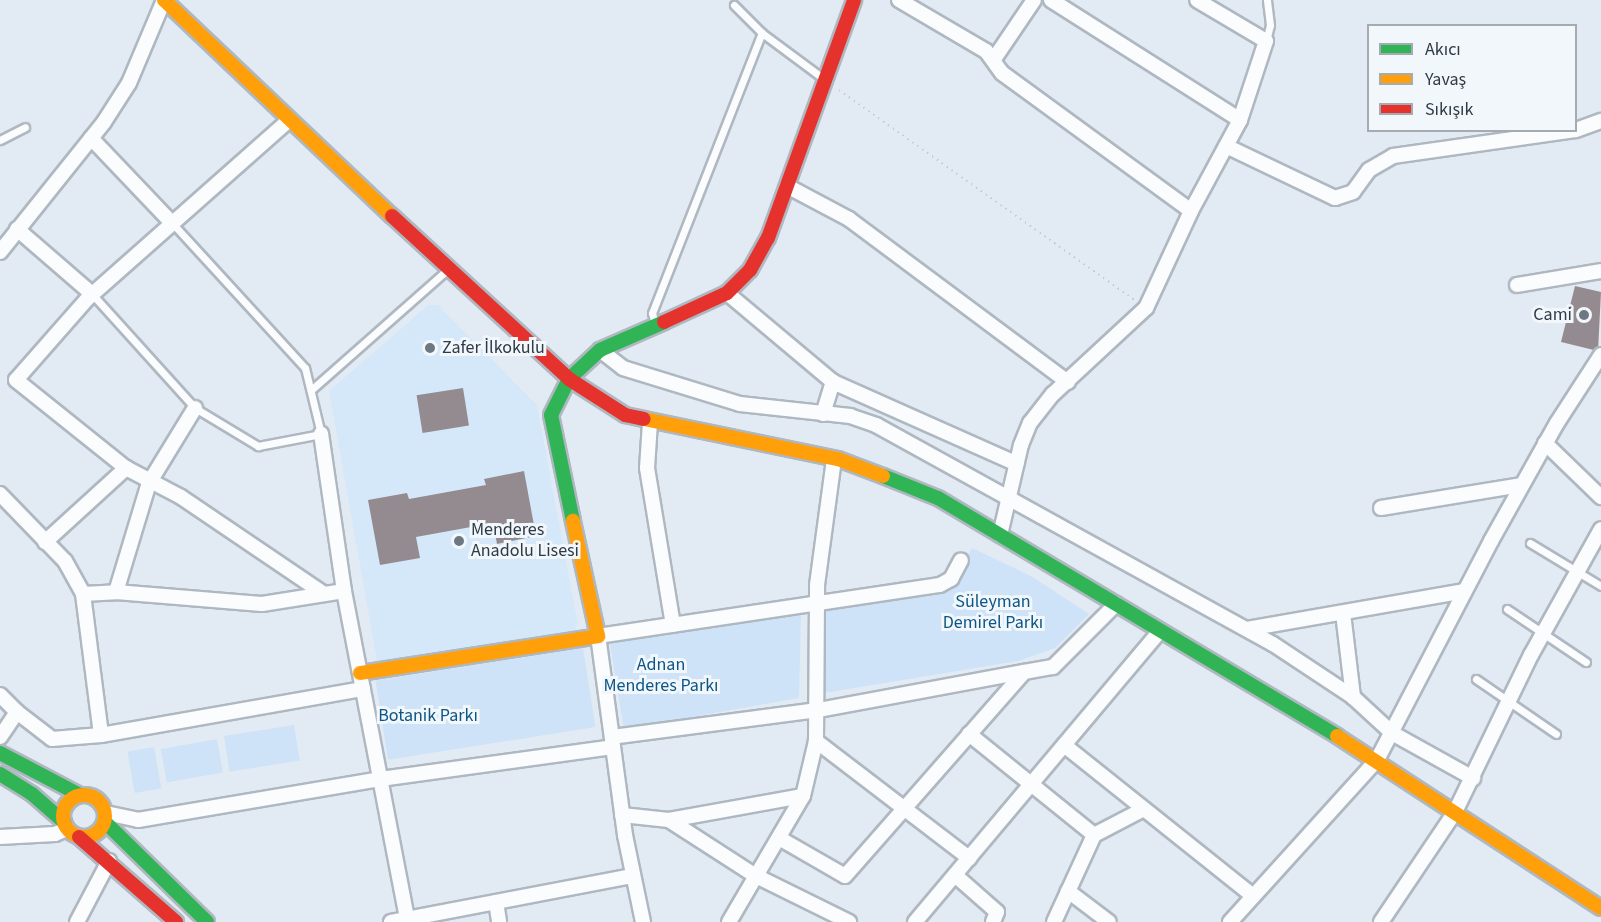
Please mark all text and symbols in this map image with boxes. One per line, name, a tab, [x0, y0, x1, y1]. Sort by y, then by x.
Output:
legend	[1367, 24, 1577, 132]
text: Akıcı	[1425, 37, 1461, 62]
text: Yavaş	[1425, 67, 1466, 92]
text: Sıkışık	[1425, 97, 1473, 122]
place label: Cami	[1533, 304, 1572, 326]
marker: Cami	[1577, 308, 1591, 322]
place label: Zafer İlkokulu	[442, 337, 545, 359]
marker: Zafer İlkokulu	[423, 341, 437, 355]
place label: Menderes Anadolu Lisesi	[471, 520, 579, 562]
marker: Menderes Anadolu Lisesi	[452, 534, 466, 548]
park label: Süleyman Demirel Parkı	[943, 592, 1043, 634]
park label: Adnan Menderes Parkı	[603, 655, 719, 698]
park label: Botanik Parkı	[378, 705, 478, 727]

